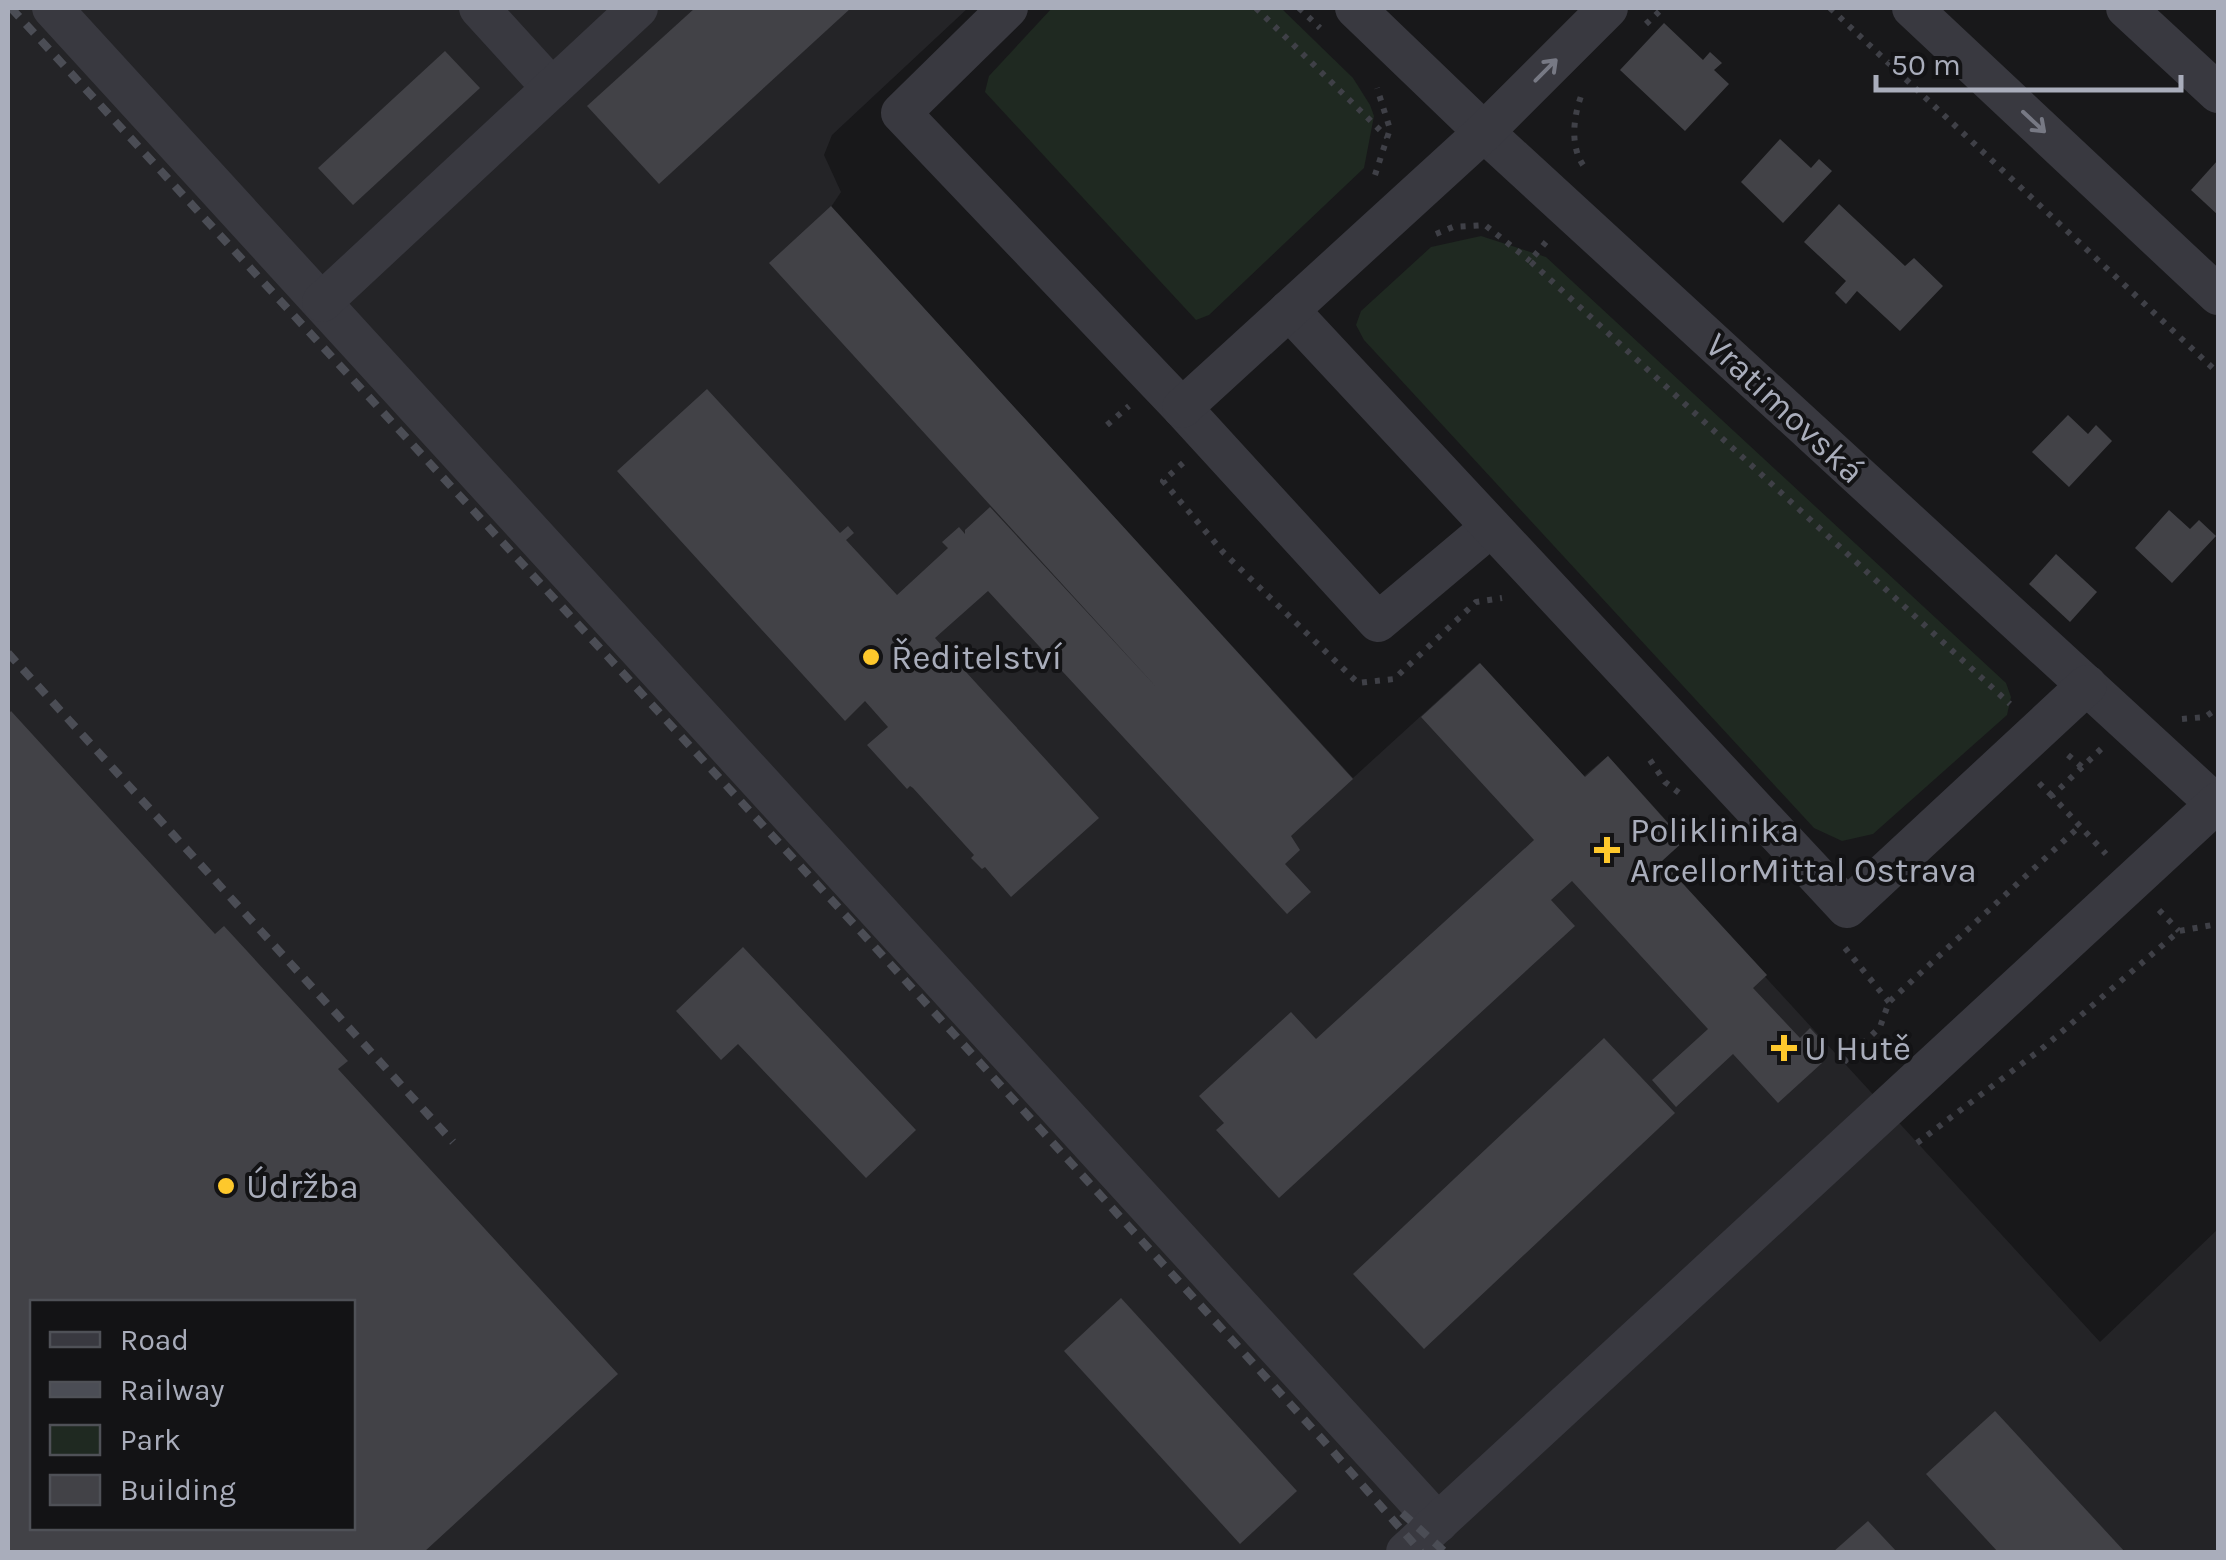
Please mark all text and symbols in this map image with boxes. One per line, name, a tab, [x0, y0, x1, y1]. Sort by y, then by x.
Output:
scale bar	[1876, 30, 2181, 92]
text: 50 m	[1891, 47, 1961, 83]
one-way arrow	[1534, 58, 1558, 82]
one-way arrow	[2021, 110, 2046, 133]
street label: Vratimovská	[1697, 325, 1872, 492]
place label: Ředitelství	[891, 637, 1063, 678]
marker: Ředitelství	[860, 646, 882, 668]
place label: Poliklinika ArcellorMittal Ostrava	[1630, 810, 1977, 891]
marker: Poliklinika ArcellorMittal Ostrava	[1594, 837, 1620, 863]
place label: U Hutě	[1804, 1028, 1911, 1069]
marker: U Hutě	[1773, 1037, 1795, 1059]
place label: Údržba	[246, 1166, 359, 1207]
marker: Údržba	[215, 1175, 237, 1197]
legend	[30, 1300, 355, 1530]
text: Road	[120, 1322, 189, 1358]
text: Railway	[120, 1372, 224, 1408]
text: Park	[120, 1422, 181, 1458]
text: Building	[120, 1472, 236, 1508]

